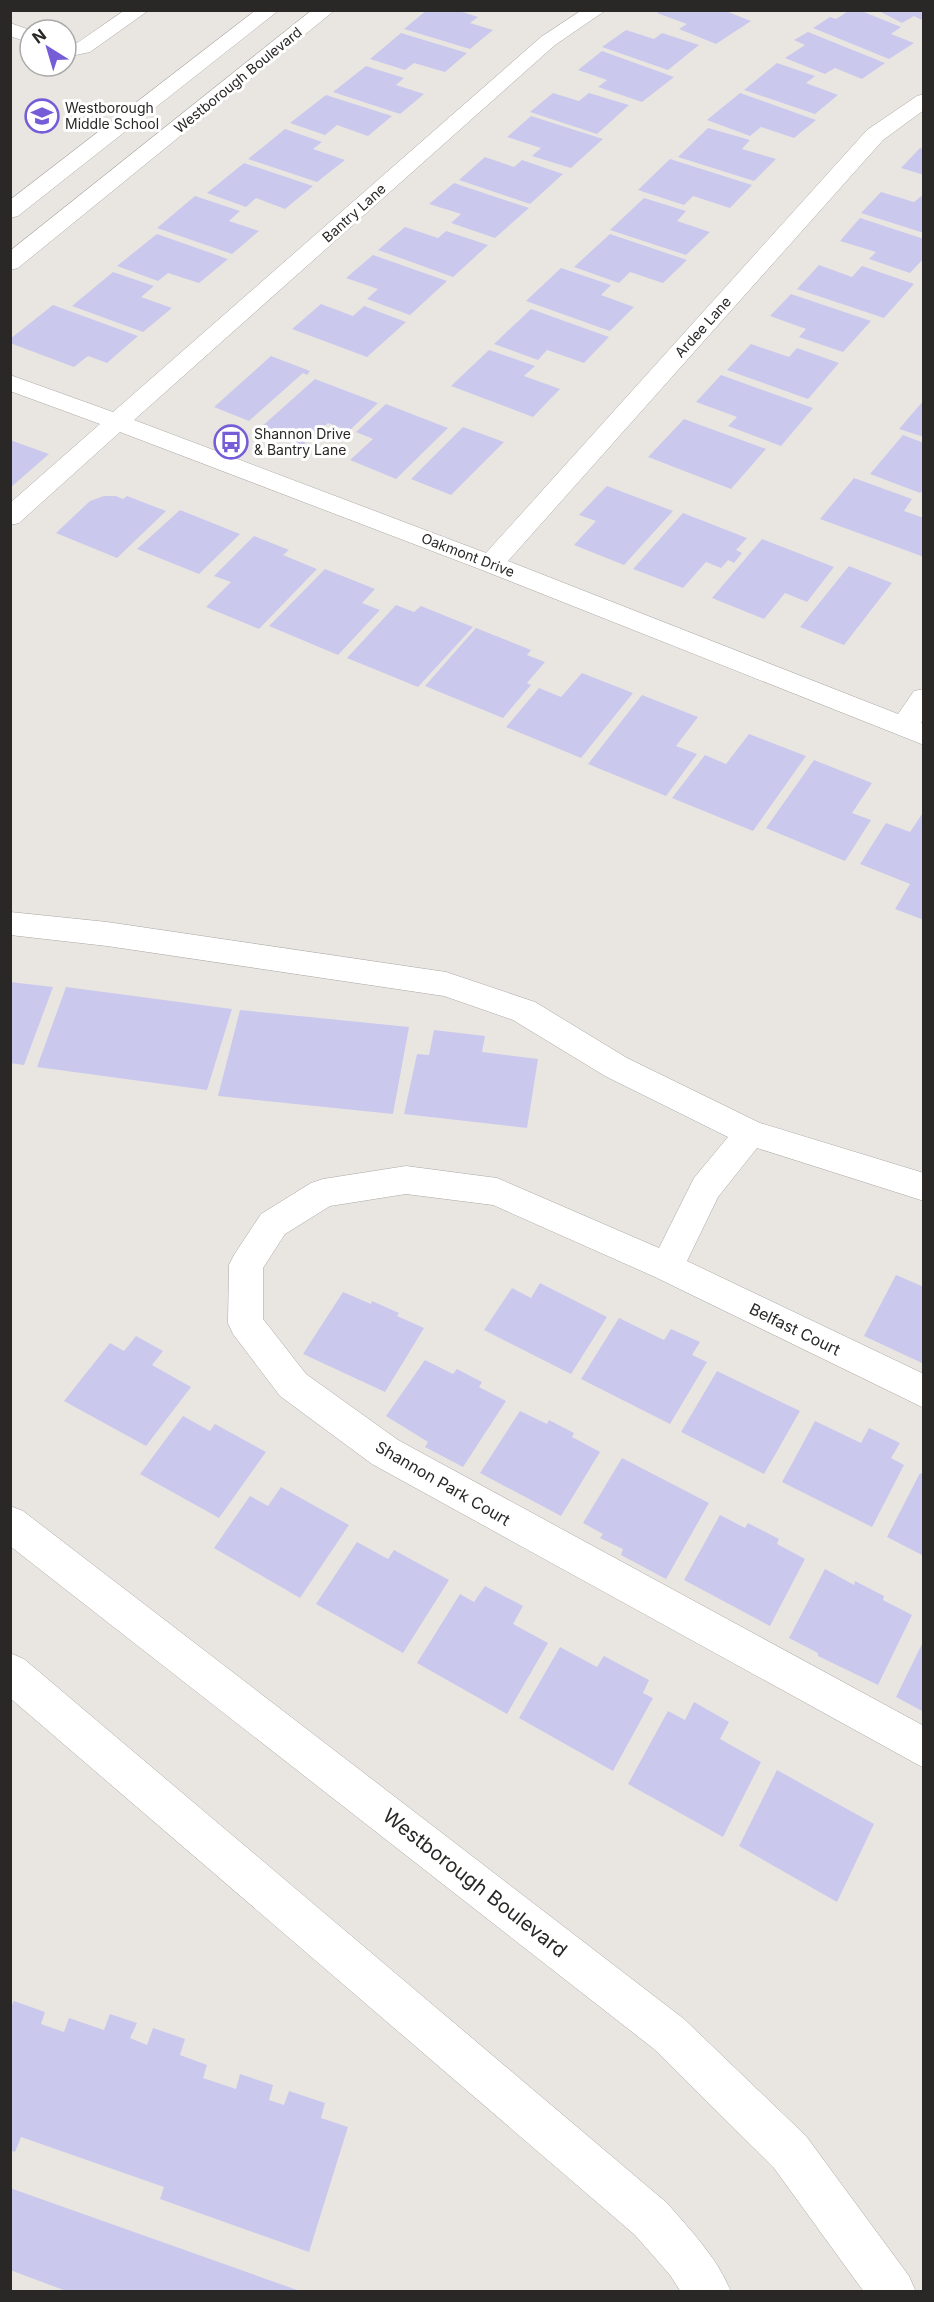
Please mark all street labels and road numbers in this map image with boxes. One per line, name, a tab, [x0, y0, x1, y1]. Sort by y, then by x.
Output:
street label: Westborough Boulevard	[171, 23, 305, 136]
street label: Bantry Lane	[318, 180, 389, 246]
street label: Ardee Lane	[671, 293, 734, 360]
street label: Oakmont Drive	[419, 529, 517, 580]
street label: Belfast Court	[746, 1298, 844, 1360]
street label: Shannon Park Court	[372, 1436, 514, 1530]
street label: Westborough Boulevard	[378, 1804, 572, 1962]

